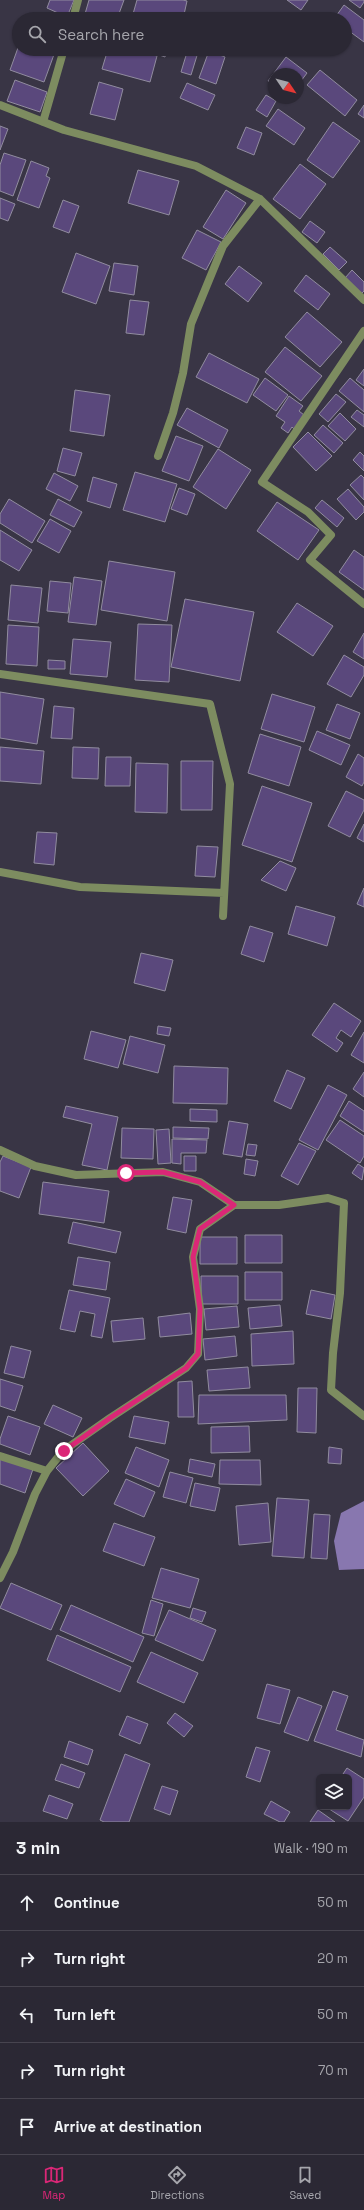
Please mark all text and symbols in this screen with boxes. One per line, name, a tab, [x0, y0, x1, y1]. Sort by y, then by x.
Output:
search box	[12, 12, 352, 56]
icon: search	[26, 23, 48, 45]
text: Search here	[58, 25, 144, 44]
north arrow	[268, 68, 304, 104]
route start	[117, 1164, 135, 1182]
route end	[55, 1442, 73, 1460]
map controls	[316, 1774, 352, 1810]
button: layers	[316, 1774, 352, 1810]
text: 3 min	[16, 1837, 60, 1859]
text: Walk · 190 m	[274, 1840, 348, 1857]
icon: ahead	[16, 1892, 38, 1914]
text: Continue	[54, 1893, 120, 1912]
text: 50 m	[317, 1894, 348, 1911]
icon: right	[16, 1948, 38, 1970]
text: Turn right	[54, 1949, 125, 1968]
text: 20 m	[317, 1950, 348, 1967]
icon: left	[16, 2004, 38, 2026]
text: Turn left	[54, 2005, 116, 2024]
text: 50 m	[317, 2006, 348, 2023]
icon: right	[16, 2060, 38, 2082]
text: Turn right	[54, 2061, 125, 2080]
text: 70 m	[318, 2062, 348, 2079]
icon: arrive	[16, 2116, 38, 2138]
text: Arrive at destination	[54, 2117, 202, 2136]
tab: Map	[43, 2164, 65, 2202]
tab: Directions	[150, 2164, 204, 2202]
tab: Saved	[289, 2164, 321, 2202]

